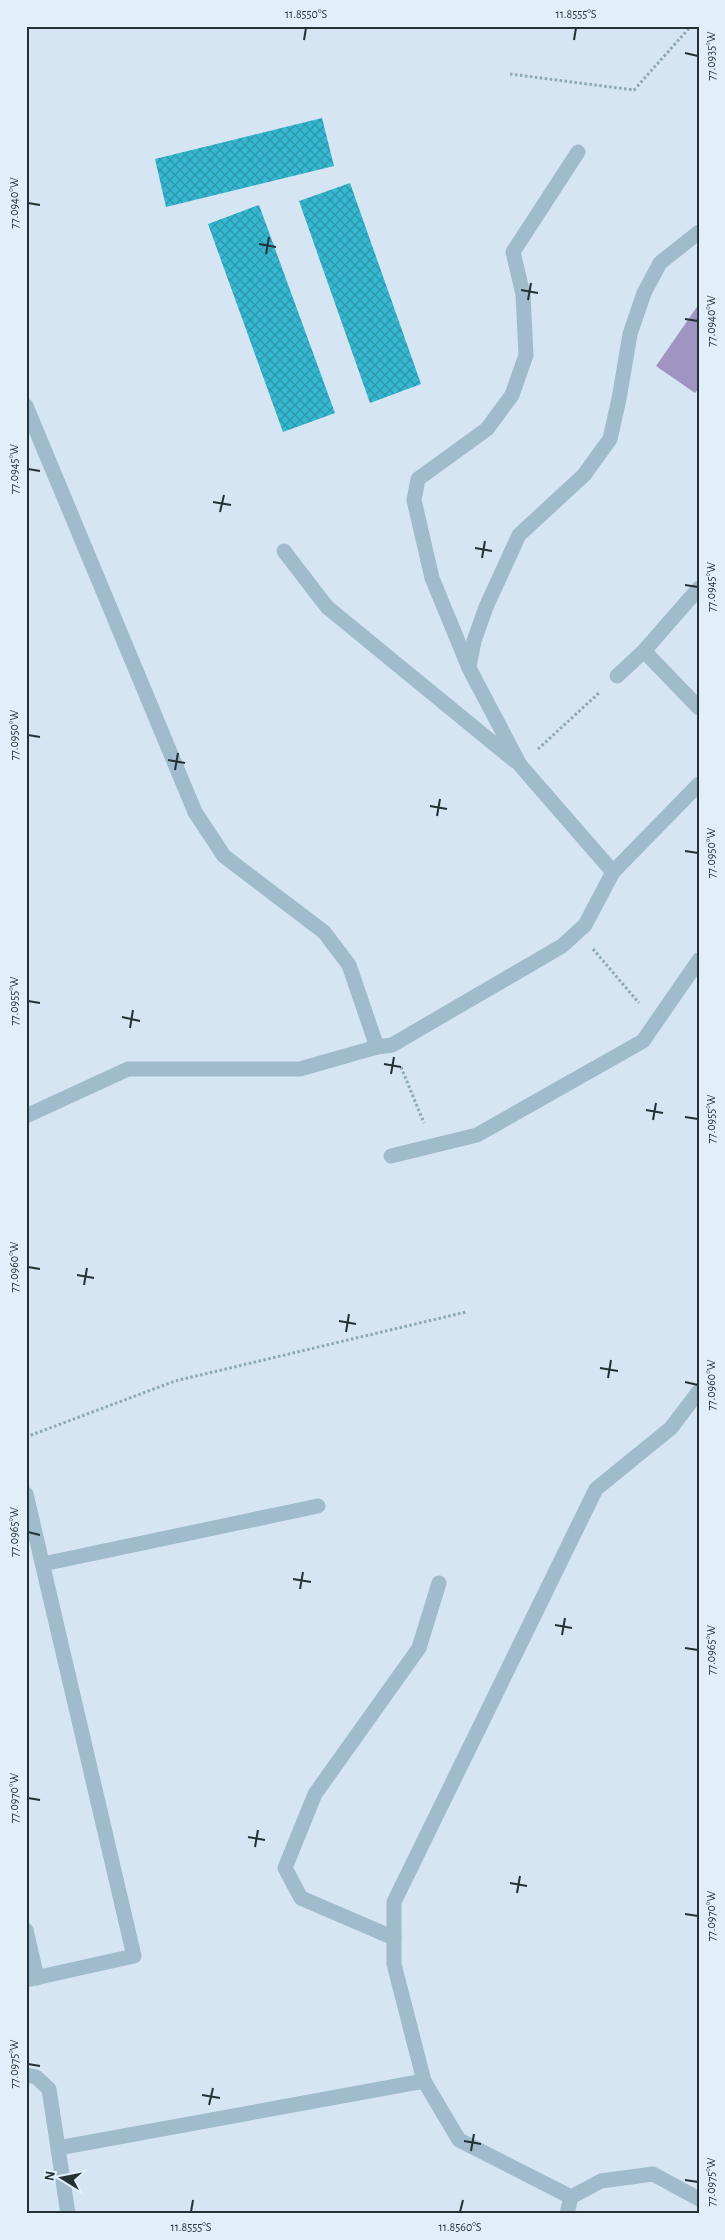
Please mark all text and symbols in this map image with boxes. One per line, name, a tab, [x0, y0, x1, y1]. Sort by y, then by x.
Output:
text: 11.8550°S	[285, 8, 327, 20]
text: 11.8555°S	[556, 8, 597, 20]
text: 77.0935°W	[705, 31, 717, 81]
text: 77.0940°W	[8, 177, 20, 229]
text: 77.0940°W	[705, 295, 717, 347]
text: 77.0945°W	[8, 444, 20, 494]
text: 77.0945°W	[705, 562, 717, 612]
text: 77.0950°W	[8, 709, 20, 760]
text: 77.0950°W	[705, 827, 717, 878]
text: 77.0955°W	[8, 976, 20, 1026]
text: 77.0955°W	[705, 1094, 717, 1144]
text: 77.0960°W	[8, 1241, 20, 1293]
text: 77.0960°W	[705, 1359, 717, 1411]
text: 77.0965°W	[8, 1507, 20, 1557]
text: 77.0965°W	[705, 1625, 717, 1675]
text: 77.0970°W	[8, 1772, 20, 1823]
text: 77.0970°W	[705, 1890, 717, 1941]
text: 77.0975°W	[8, 2039, 20, 2089]
north arrow	[38, 2152, 88, 2202]
text: 77.0975°W	[705, 2157, 717, 2207]
text: N	[42, 2170, 58, 2182]
text: 11.8555°S	[171, 2221, 212, 2233]
text: 11.8560°S	[439, 2221, 482, 2233]

